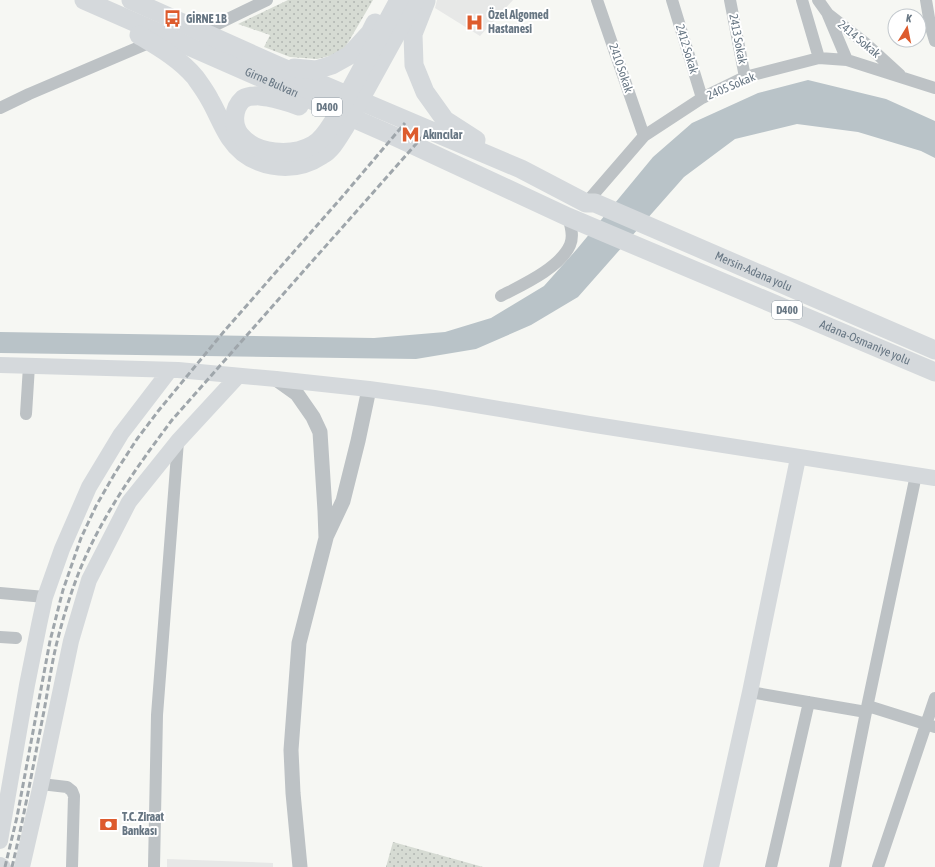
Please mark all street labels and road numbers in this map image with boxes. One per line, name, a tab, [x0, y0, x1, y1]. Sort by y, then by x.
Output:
street label: 2413 Sokak	[726, 13, 750, 66]
street label: 2414 Sokak	[835, 17, 884, 61]
street label: 2412 Sokak	[673, 23, 701, 76]
street label: 2410 Sokak	[606, 42, 636, 95]
street label: Girne Bulvarı	[243, 65, 301, 100]
street label: 2405 Sokak	[705, 69, 758, 102]
road number: D400	[312, 98, 342, 116]
street label: Mersin-Adana yolu	[713, 249, 794, 294]
road number: D400	[772, 301, 802, 319]
street label: Adana-Osmaniye yolu	[818, 317, 913, 368]

